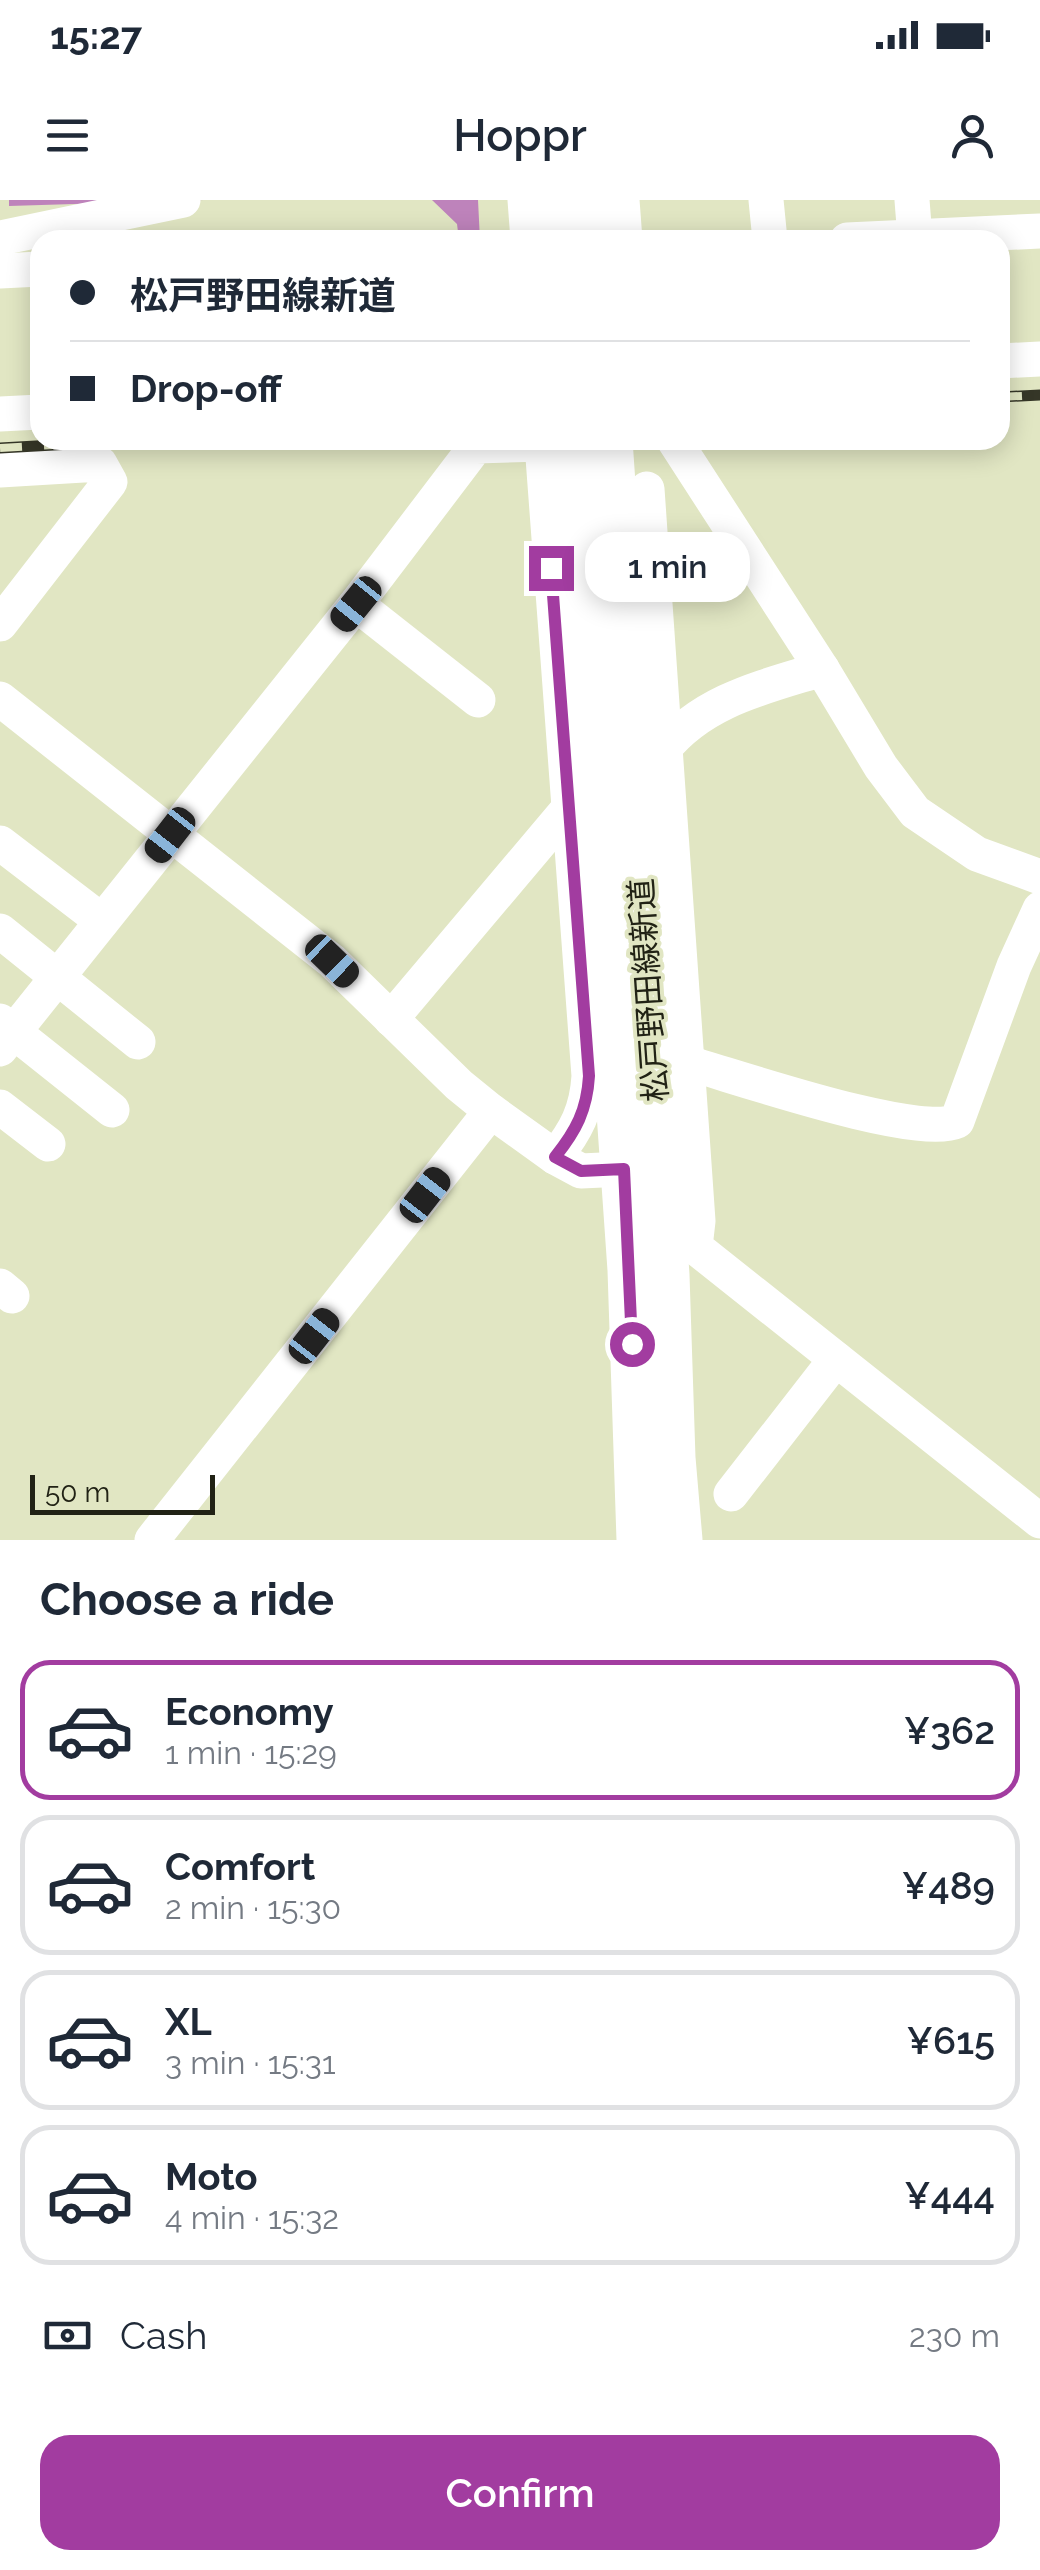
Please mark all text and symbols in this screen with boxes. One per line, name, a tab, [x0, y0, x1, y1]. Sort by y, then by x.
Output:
text: 15:27	[50, 13, 142, 58]
icon: menu	[40, 108, 95, 163]
icon: person	[945, 108, 1000, 163]
text: Hoppr	[453, 109, 587, 162]
text: 松戸野田線新道	[130, 273, 396, 318]
text: Drop-off	[130, 366, 282, 411]
callout: 1 min	[586, 533, 751, 603]
route end	[529, 546, 574, 591]
text: 1 min	[628, 548, 707, 585]
car	[325, 571, 387, 637]
car	[140, 802, 200, 868]
street label: 松戸野田線新道	[622, 877, 674, 1103]
car	[300, 929, 364, 993]
car	[395, 1162, 455, 1228]
car	[284, 1303, 344, 1369]
route start	[610, 1322, 655, 1367]
scale bar	[30, 1470, 215, 1514]
text: 50 m	[45, 1476, 110, 1509]
text: Choose a ride	[40, 1573, 334, 1626]
icon: car	[45, 1685, 135, 1775]
text: Economy	[165, 1689, 334, 1734]
text: ¥362	[904, 1708, 995, 1753]
text: 1 min · 15:29	[165, 1734, 337, 1771]
icon: car	[45, 1840, 135, 1930]
text: Comfort	[165, 1844, 315, 1889]
text: ¥489	[902, 1863, 995, 1908]
text: 2 min · 15:30	[165, 1889, 341, 1926]
icon: car	[45, 1995, 135, 2085]
text: XL	[165, 1999, 212, 2044]
text: ¥615	[907, 2018, 995, 2063]
text: 3 min · 15:31	[165, 2044, 336, 2081]
icon: car	[45, 2150, 135, 2240]
text: Moto	[165, 2154, 258, 2199]
text: ¥444	[904, 2173, 995, 2218]
text: 4 min · 15:32	[165, 2199, 339, 2236]
icon: cash	[40, 2308, 95, 2363]
text: Cash	[120, 2313, 207, 2358]
text: 230 m	[909, 2317, 1000, 2354]
button: Confirm	[40, 2435, 1000, 2550]

